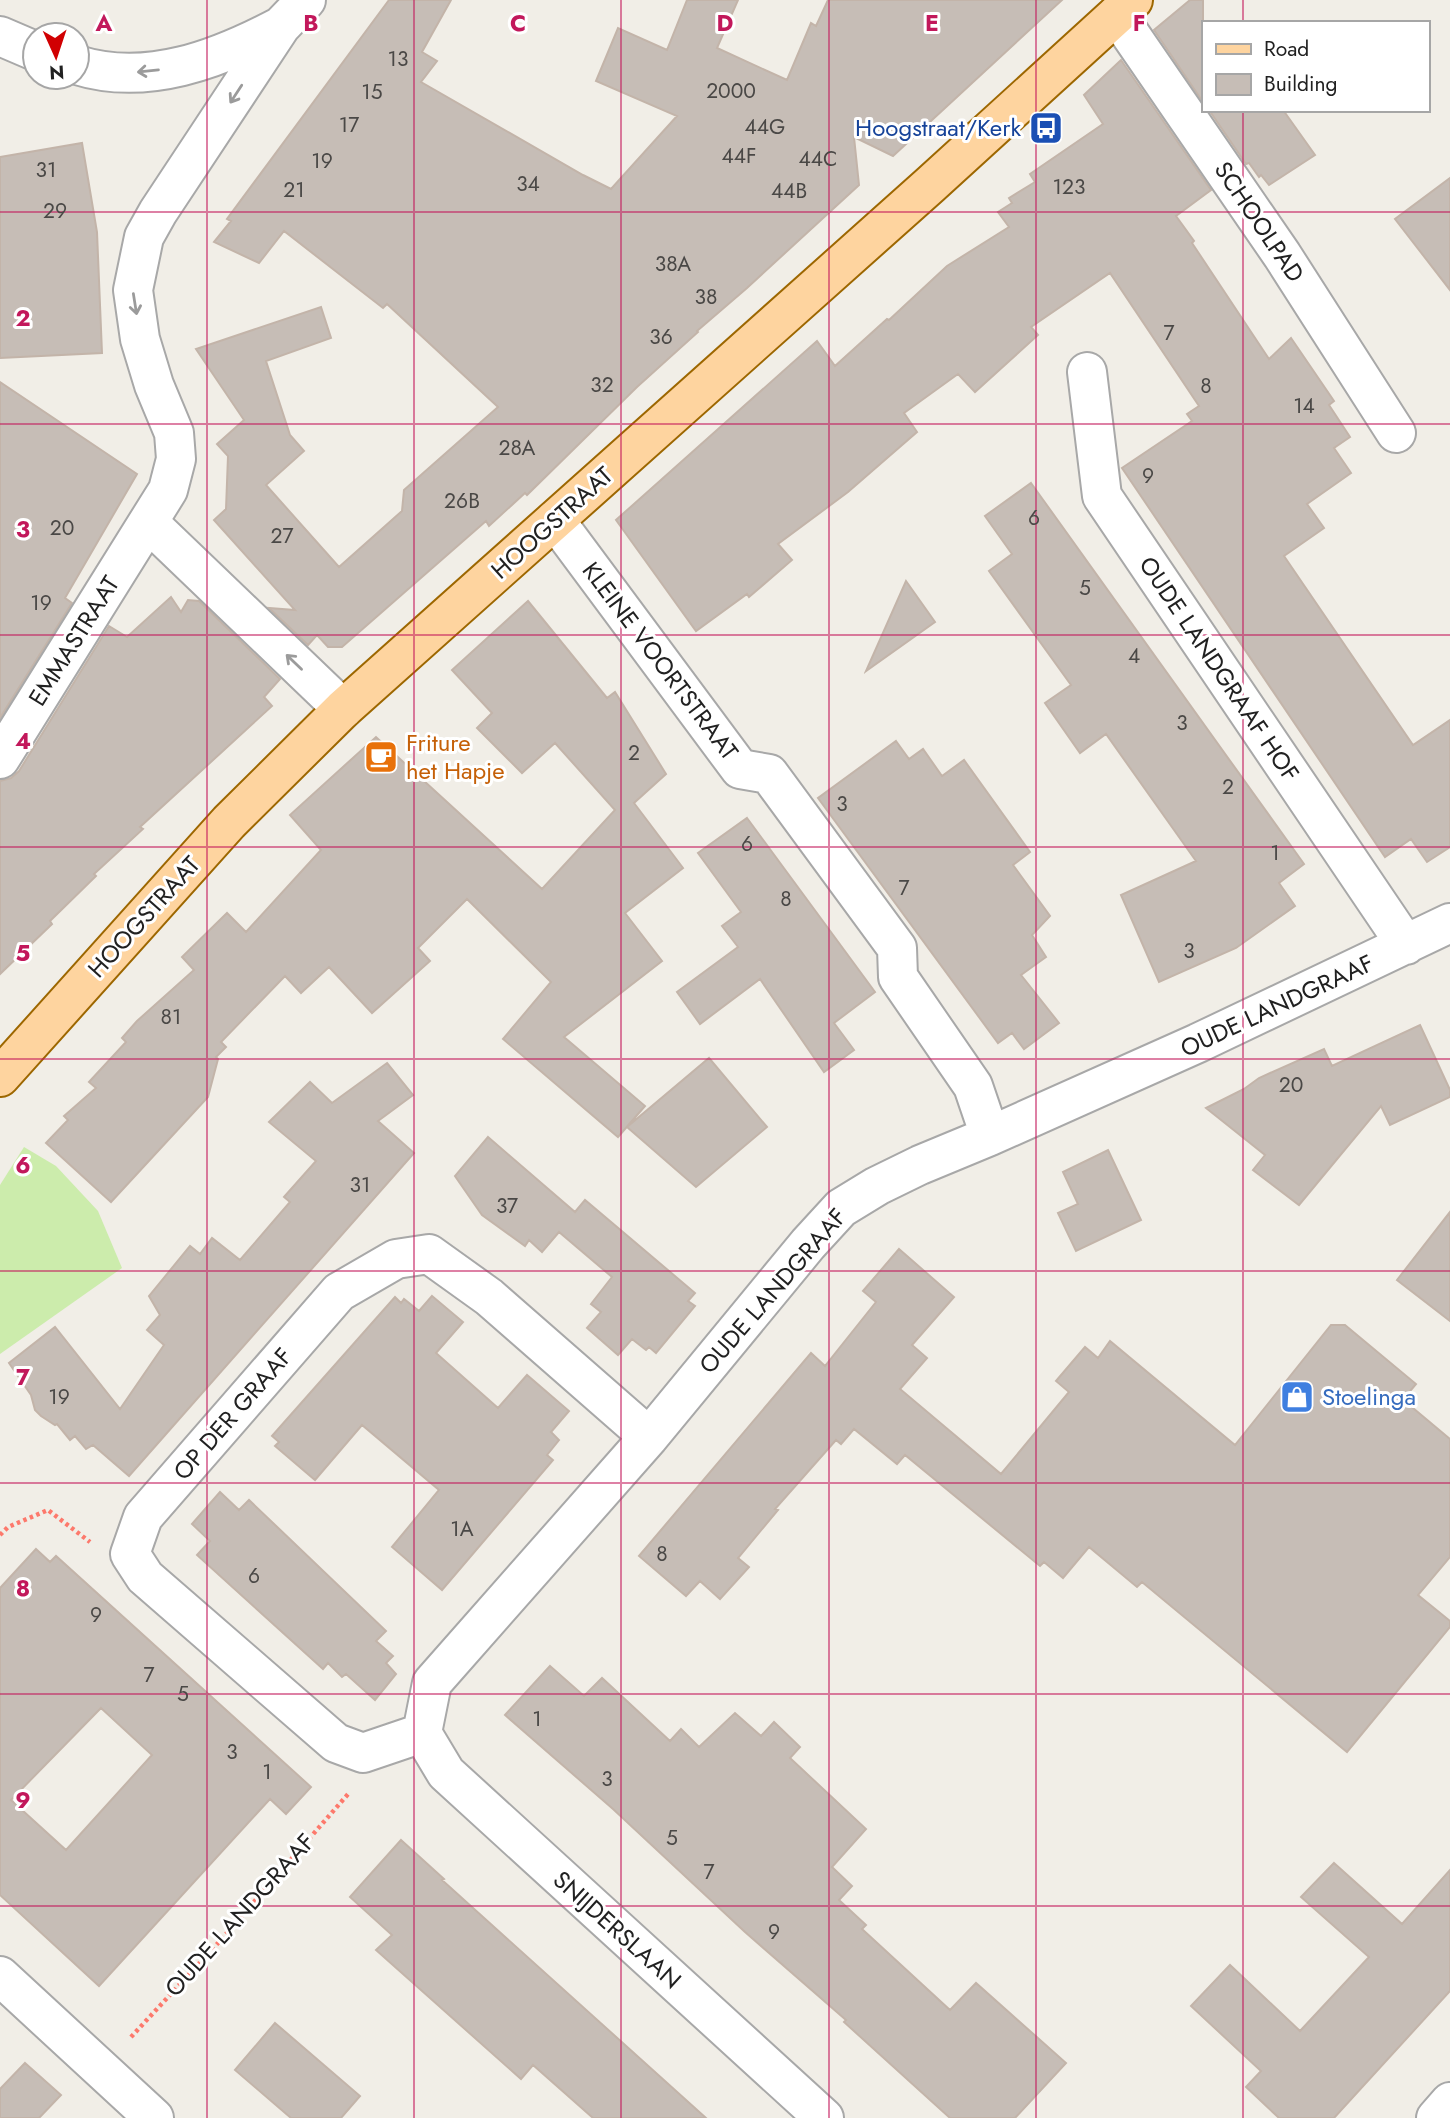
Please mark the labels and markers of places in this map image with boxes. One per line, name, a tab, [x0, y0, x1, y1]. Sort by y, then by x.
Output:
bus stop icon: Hoogstraat/Kerk	[1027, 109, 1065, 147]
place label: Hoogstraat/Kerk	[855, 110, 1021, 145]
place label: Friture het Hapje	[406, 725, 505, 788]
cafe icon: Friture het Hapje	[362, 738, 400, 776]
shop icon: Stoelinga	[1278, 1378, 1316, 1416]
place label: Stoelinga	[1322, 1379, 1416, 1414]

